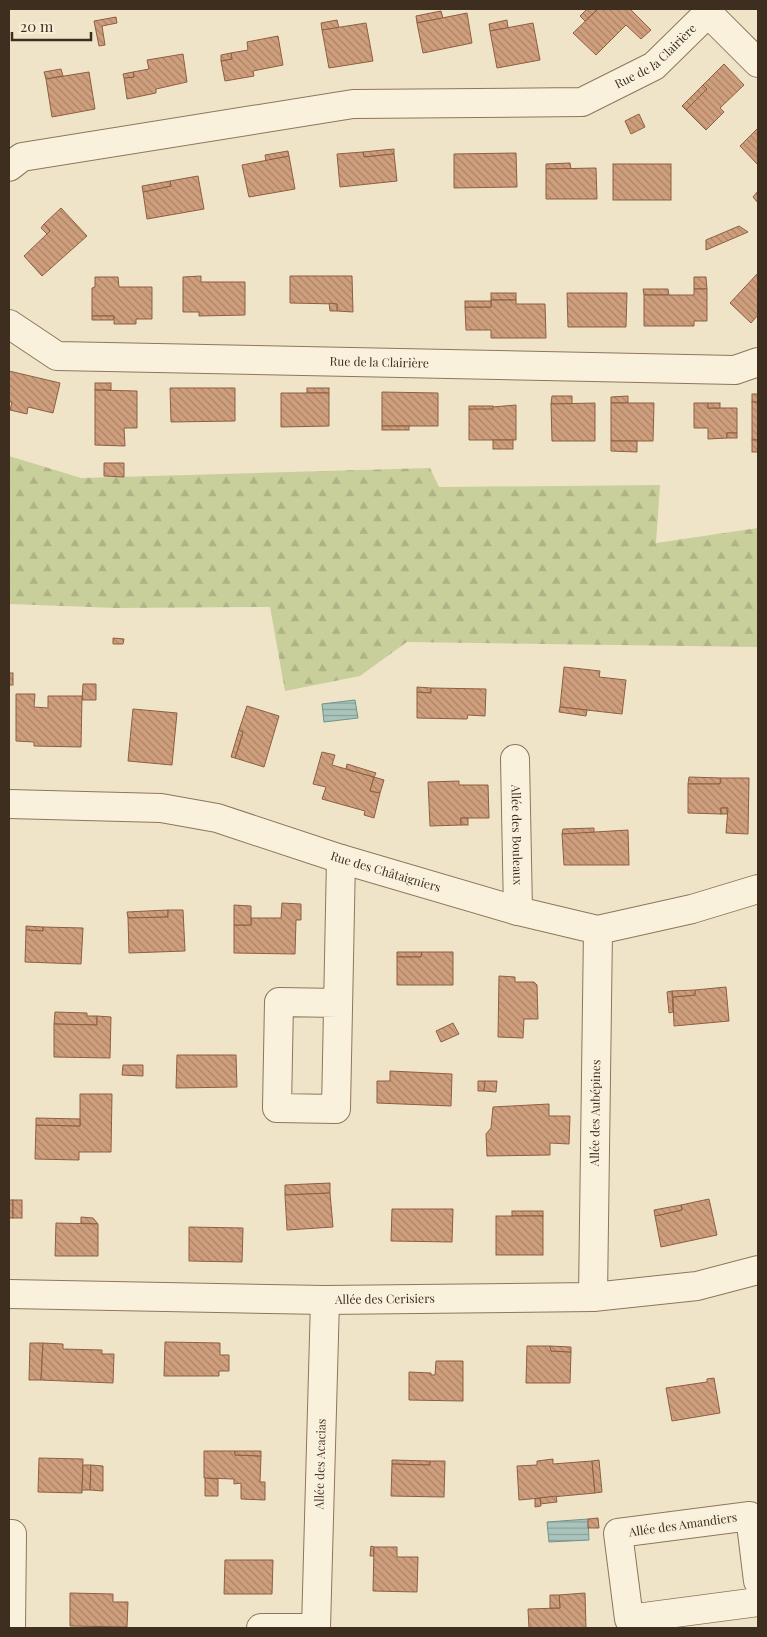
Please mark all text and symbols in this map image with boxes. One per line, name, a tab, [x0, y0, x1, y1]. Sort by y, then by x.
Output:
scale bar	[12, 10, 91, 42]
text: 20 m	[20, 16, 54, 36]
street label: Rue de la Clairière	[612, 20, 699, 91]
street label: Rue de la Clairière	[330, 353, 429, 371]
street label: Allée des Bouleaux	[508, 784, 527, 886]
street label: Rue des Châtaigniers	[329, 847, 443, 895]
street label: Allée des Aubépines	[586, 1060, 603, 1167]
street label: Allée des Cerisiers	[334, 1290, 435, 1307]
street label: Allée des Acacias	[310, 1419, 329, 1511]
street label: Allée des Amandiers	[627, 1508, 738, 1540]

